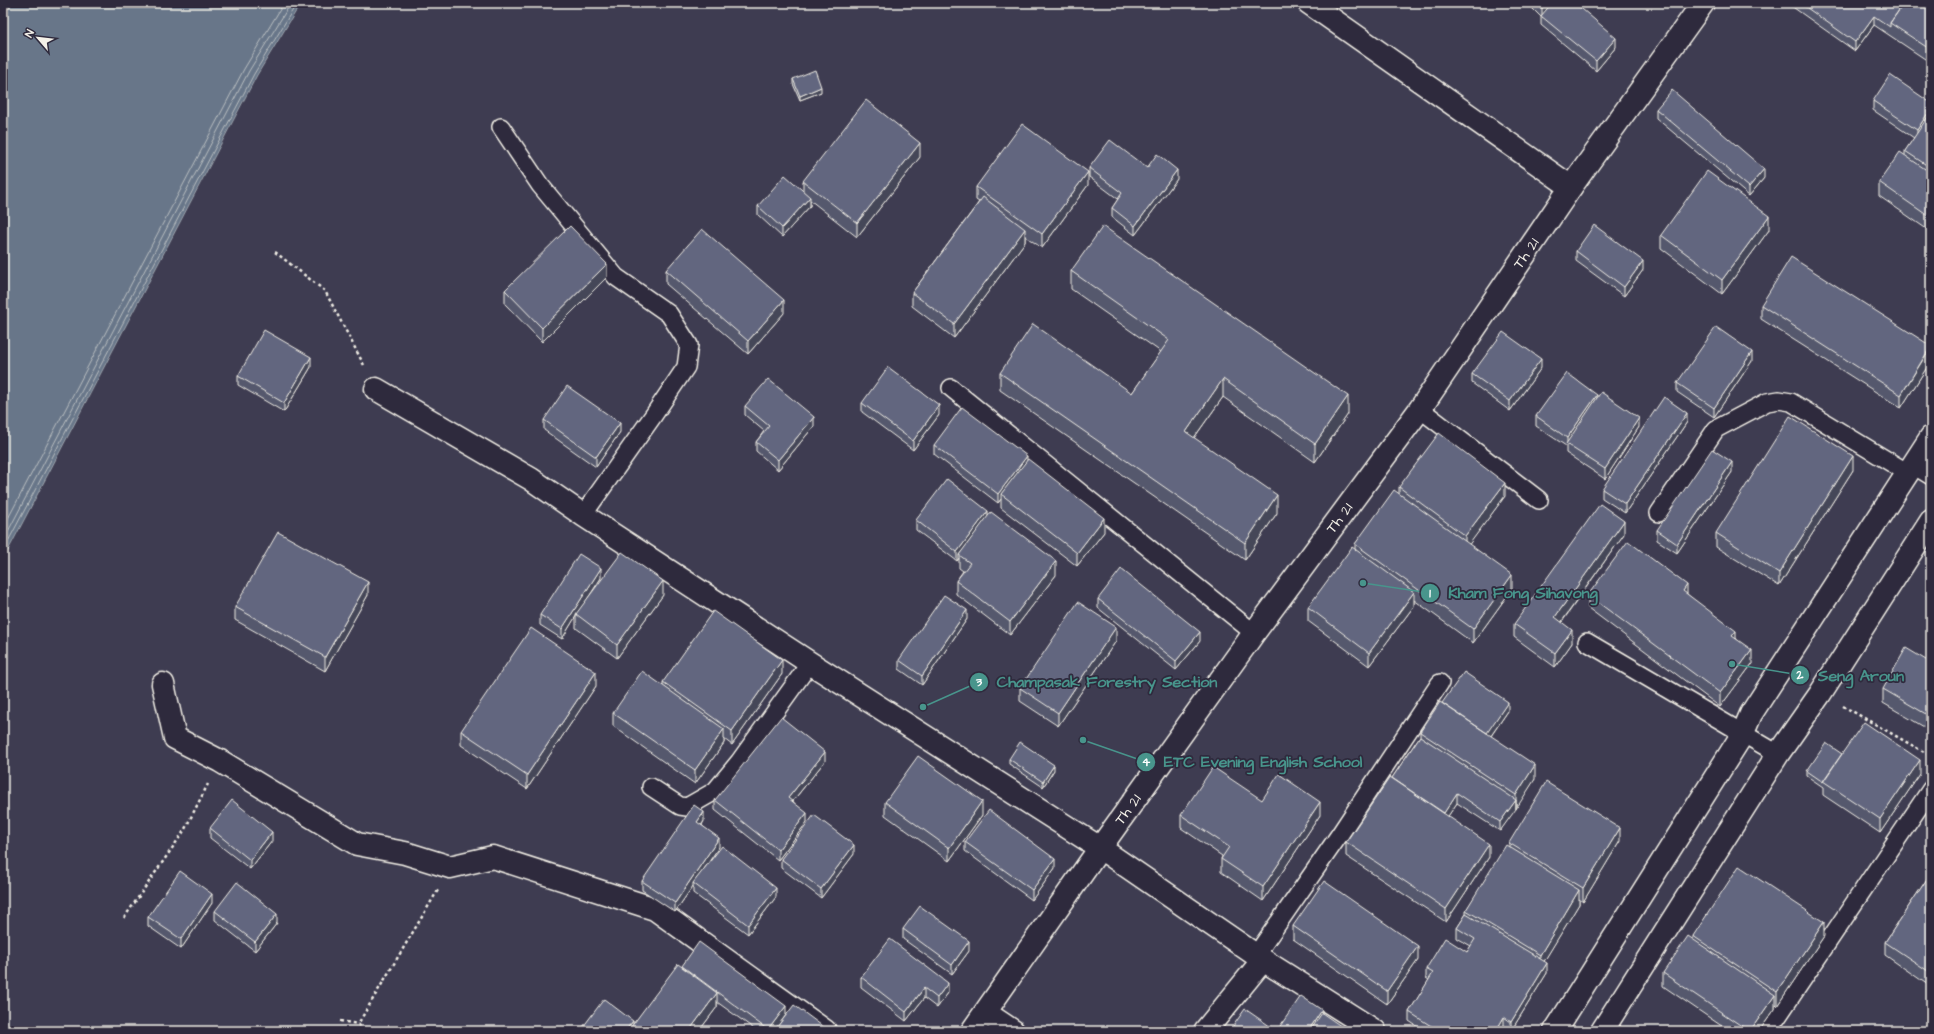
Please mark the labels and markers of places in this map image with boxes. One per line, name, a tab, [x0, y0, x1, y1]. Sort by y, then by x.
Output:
callout: Kham Fong Sihavong	[1420, 579, 1606, 607]
callout: Seng Aroun	[1790, 661, 1912, 689]
callout: Champasak Forestry Section	[969, 668, 1225, 696]
callout: ETC Evening English School	[1136, 748, 1370, 776]

